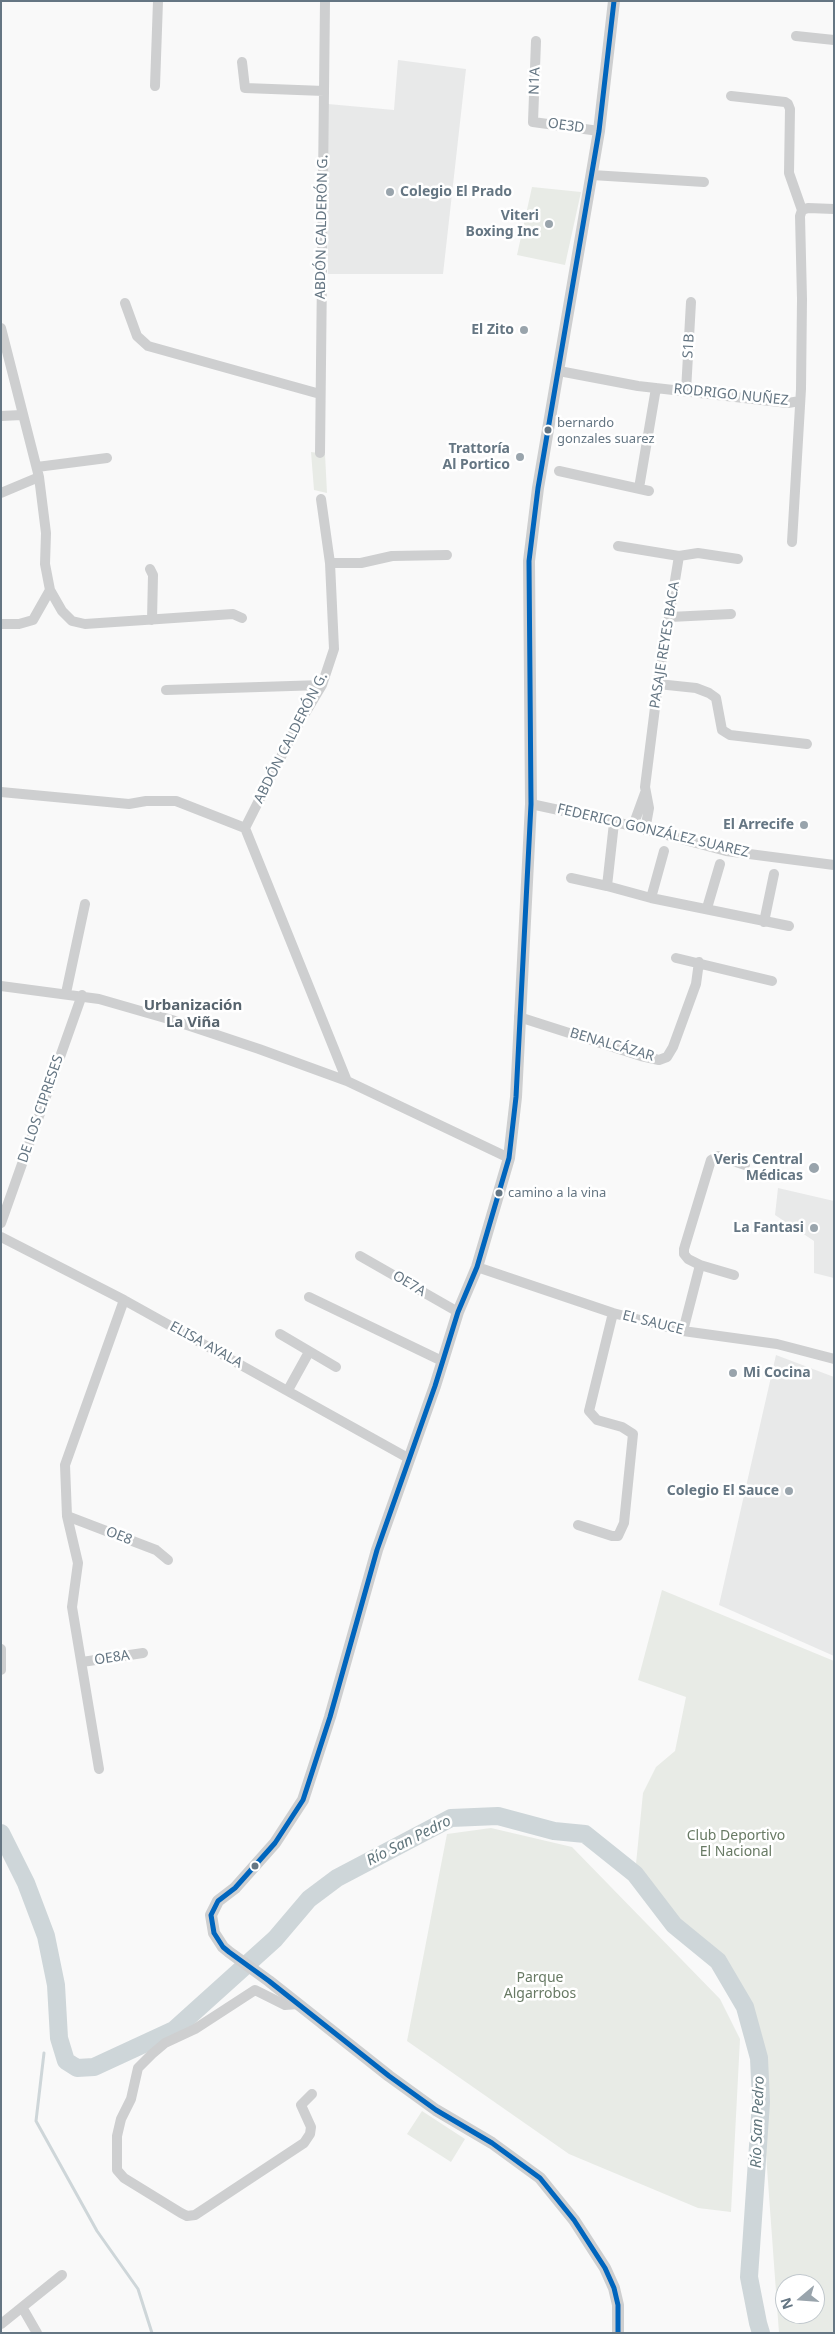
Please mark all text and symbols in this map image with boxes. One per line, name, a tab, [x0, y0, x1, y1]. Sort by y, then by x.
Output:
street label: N1A	[526, 67, 544, 95]
street label: OE3D	[547, 115, 585, 137]
street label: ABDÓN CALDERÓN G.	[312, 155, 332, 299]
place label: Colegio El Prado	[400, 184, 512, 200]
marker: Colegio El Prado	[384, 186, 396, 198]
place label: Viteri Boxing Inc	[466, 208, 539, 240]
marker: Viteri Boxing Inc	[543, 218, 555, 230]
place label: El Zito	[471, 322, 514, 338]
marker: El Zito	[518, 324, 530, 336]
street label: S1B	[680, 333, 698, 359]
street label: RODRIGO NUÑEZ	[673, 381, 789, 409]
place label: bernardo gonzales suarez	[557, 415, 655, 446]
marker: bernardo gonzales suarez	[543, 425, 553, 435]
place label: Trattoría Al Portico	[443, 441, 510, 474]
marker: Trattoría Al Portico	[514, 451, 526, 463]
street label: PASAJE REYES BACA	[647, 580, 683, 710]
street label: ABDÓN CALDERÓN G.	[251, 670, 331, 806]
street label: FEDERICO GONZÁLEZ SUAREZ	[555, 801, 751, 861]
place label: El Arrecife	[723, 817, 794, 833]
marker: El Arrecife	[798, 819, 810, 831]
district label: Urbanización La Viña	[144, 997, 242, 1032]
street label: BENALCÁZAR	[568, 1025, 656, 1065]
street label: DE LOS CIPRESES	[15, 1053, 67, 1165]
place label: Veris Central Médicas	[714, 1152, 803, 1184]
marker: Veris Central Médicas	[807, 1161, 821, 1175]
place label: camino a la vina	[508, 1185, 606, 1201]
marker: camino a la vina	[494, 1188, 504, 1198]
place label: La Fantasi	[733, 1220, 804, 1236]
marker: La Fantasi	[808, 1222, 820, 1234]
street label: OE7A	[389, 1268, 429, 1300]
street label: EL SAUCE	[621, 1307, 685, 1339]
street label: ELISA AYALA	[167, 1318, 245, 1372]
place label: Mi Cocina	[743, 1365, 811, 1381]
marker: Mi Cocina	[727, 1367, 739, 1379]
place label: Colegio El Sauce	[667, 1483, 779, 1499]
marker: Colegio El Sauce	[783, 1485, 795, 1497]
street label: OE8	[104, 1523, 134, 1549]
street label: OE8A	[93, 1647, 131, 1669]
water label: Río San Pedro	[364, 1812, 454, 1870]
park label: Club Deportivo El Nacional	[687, 1828, 785, 1860]
unlabelled marker	[250, 1861, 260, 1871]
park label: Parque Algarrobos	[504, 1970, 576, 2002]
water label: Río San Pedro	[747, 2076, 769, 2168]
north arrow	[775, 2274, 825, 2324]
text: N	[775, 2295, 797, 2312]

